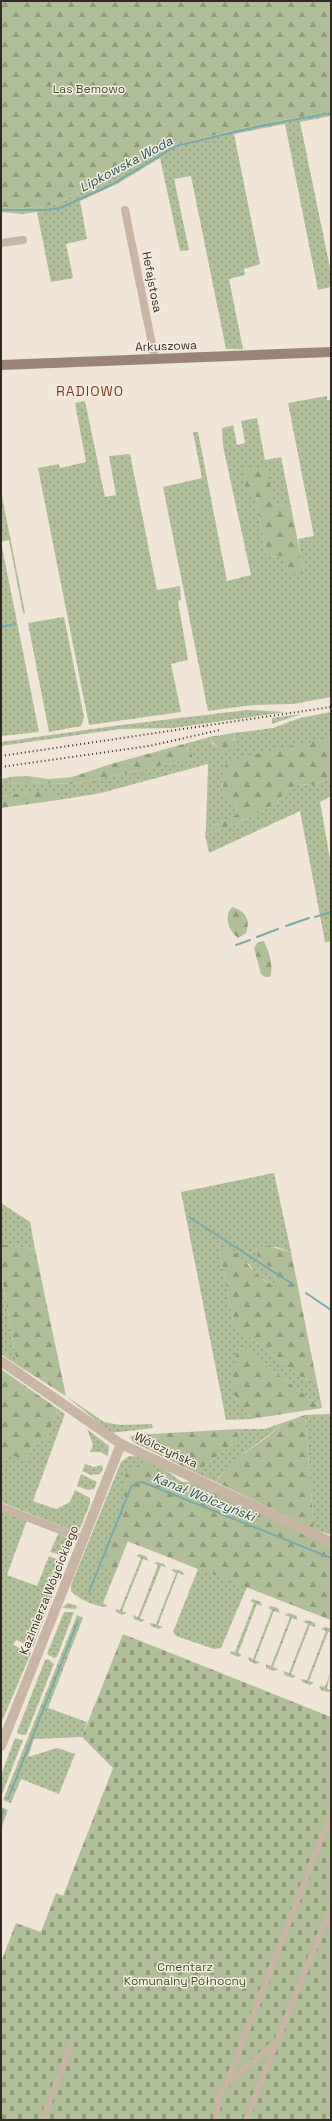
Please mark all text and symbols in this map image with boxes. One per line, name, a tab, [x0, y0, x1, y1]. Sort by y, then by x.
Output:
park label: Las Bemowo	[53, 81, 125, 97]
water label: Lipkowska Woda	[77, 132, 176, 196]
street label: Hefajstosa	[138, 250, 166, 314]
street label: Arkuszowa	[135, 337, 197, 355]
district label: RADIOWO	[56, 382, 124, 400]
street label: Wólczyńska	[132, 1428, 200, 1472]
water label: Kanał Wólczyński	[151, 1469, 259, 1526]
street label: Kazimierza Wóycickiego	[16, 1523, 82, 1657]
park label: Cmentarz Komunalny Północny	[124, 1959, 246, 1989]

